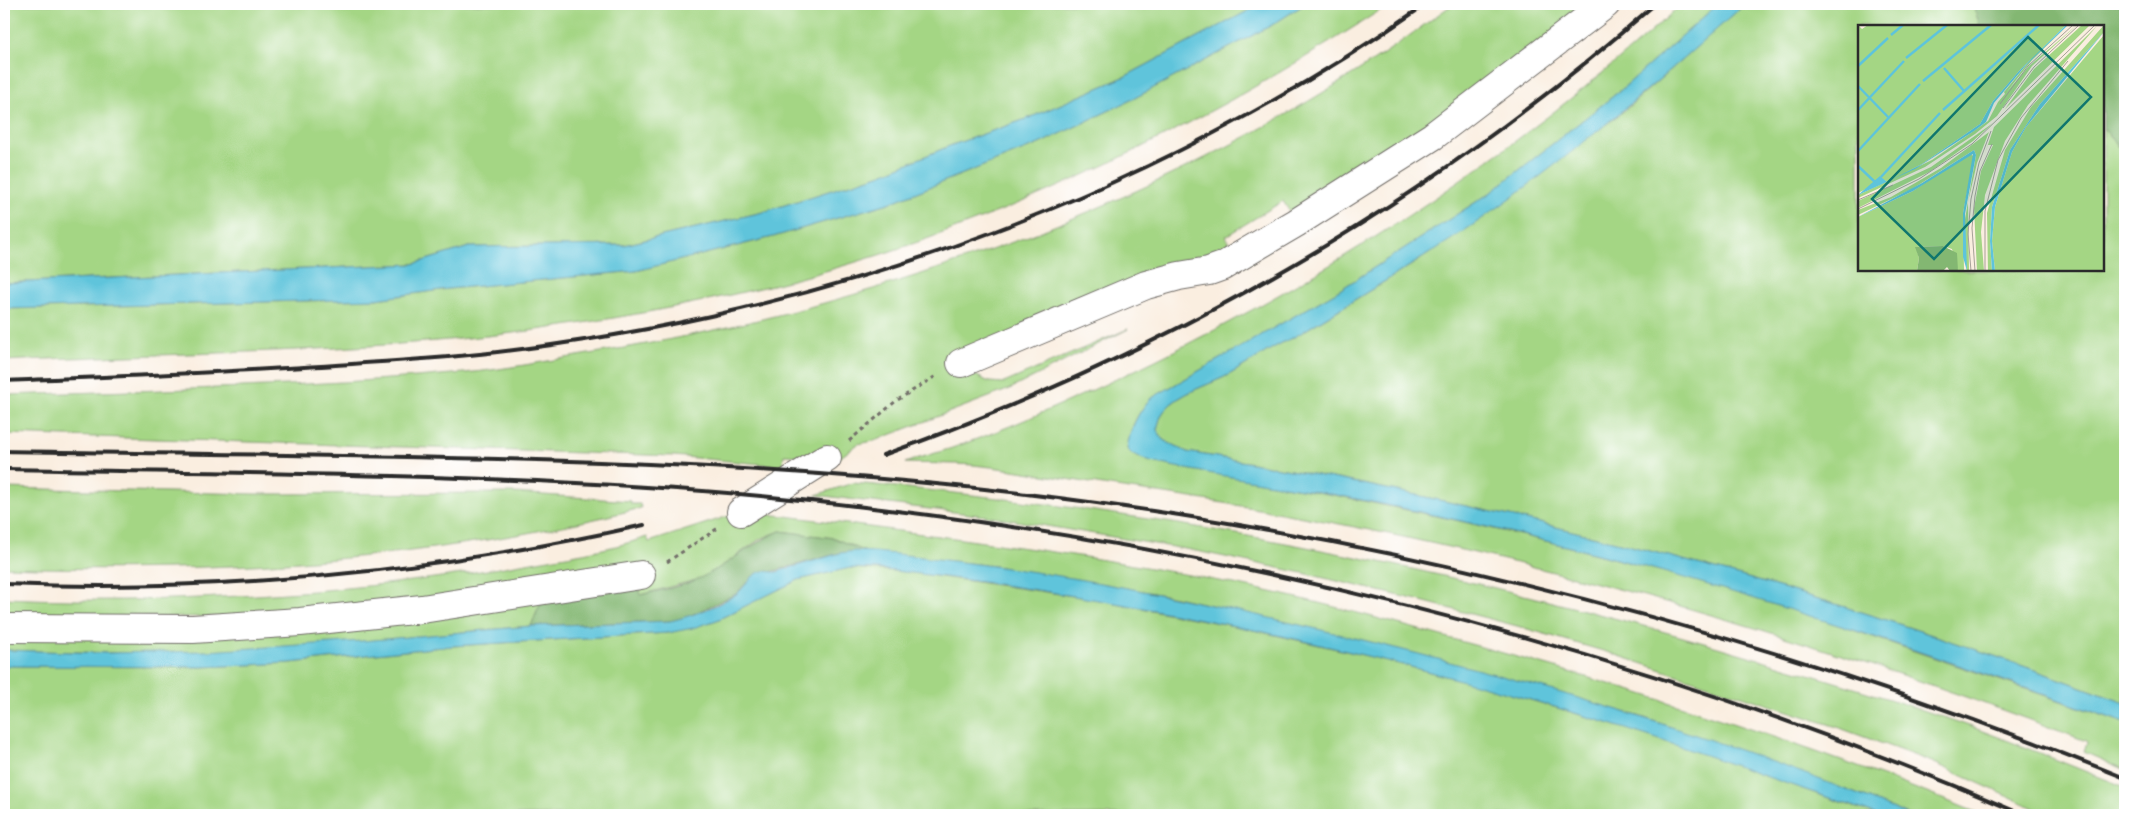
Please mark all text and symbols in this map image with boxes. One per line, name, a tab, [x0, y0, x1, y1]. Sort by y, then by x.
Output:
inset map	[1858, 25, 2104, 271]

